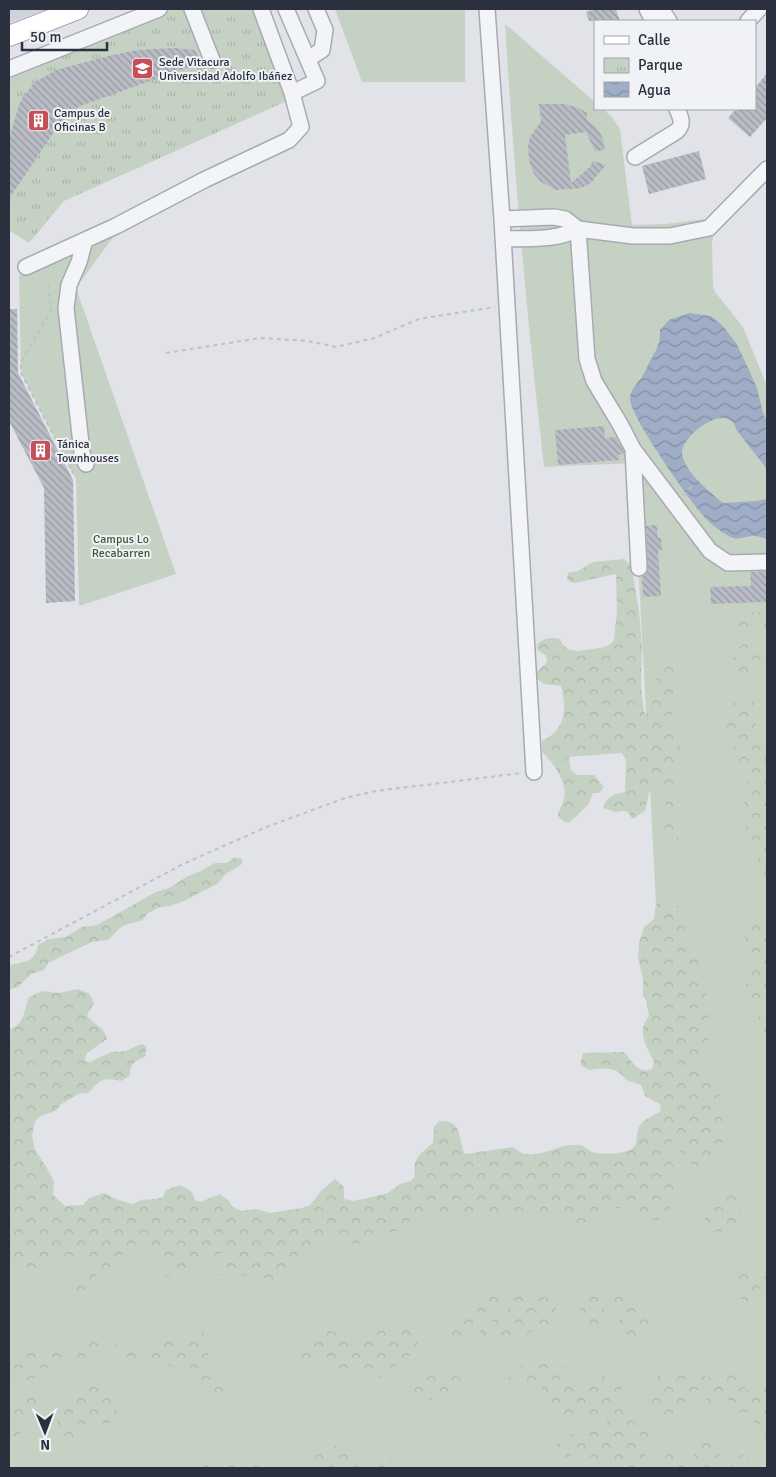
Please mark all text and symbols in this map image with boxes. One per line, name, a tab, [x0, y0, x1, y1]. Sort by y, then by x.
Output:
scale bar	[22, 20, 108, 52]
legend	[594, 20, 756, 110]
text: 50 m	[30, 28, 61, 46]
text: Calle	[638, 31, 671, 49]
place label: Sede Vitacura Universidad Adolfo Ibáñez	[159, 55, 292, 84]
text: Parque	[638, 56, 683, 74]
school or university icon: Sede Vitacura Universidad Adolfo Ibáñez	[131, 57, 155, 81]
text: Agua	[638, 81, 671, 99]
place label: Campus de Oficinas B	[54, 106, 110, 135]
building icon: Campus de Oficinas B	[26, 108, 50, 132]
place label: Tánica Townhouses	[57, 437, 119, 466]
building icon: Tánica Townhouses	[29, 439, 53, 463]
park label: Campus Lo Recabarren	[92, 532, 150, 561]
north arrow	[20, 1407, 70, 1457]
text: N	[40, 1436, 50, 1453]

